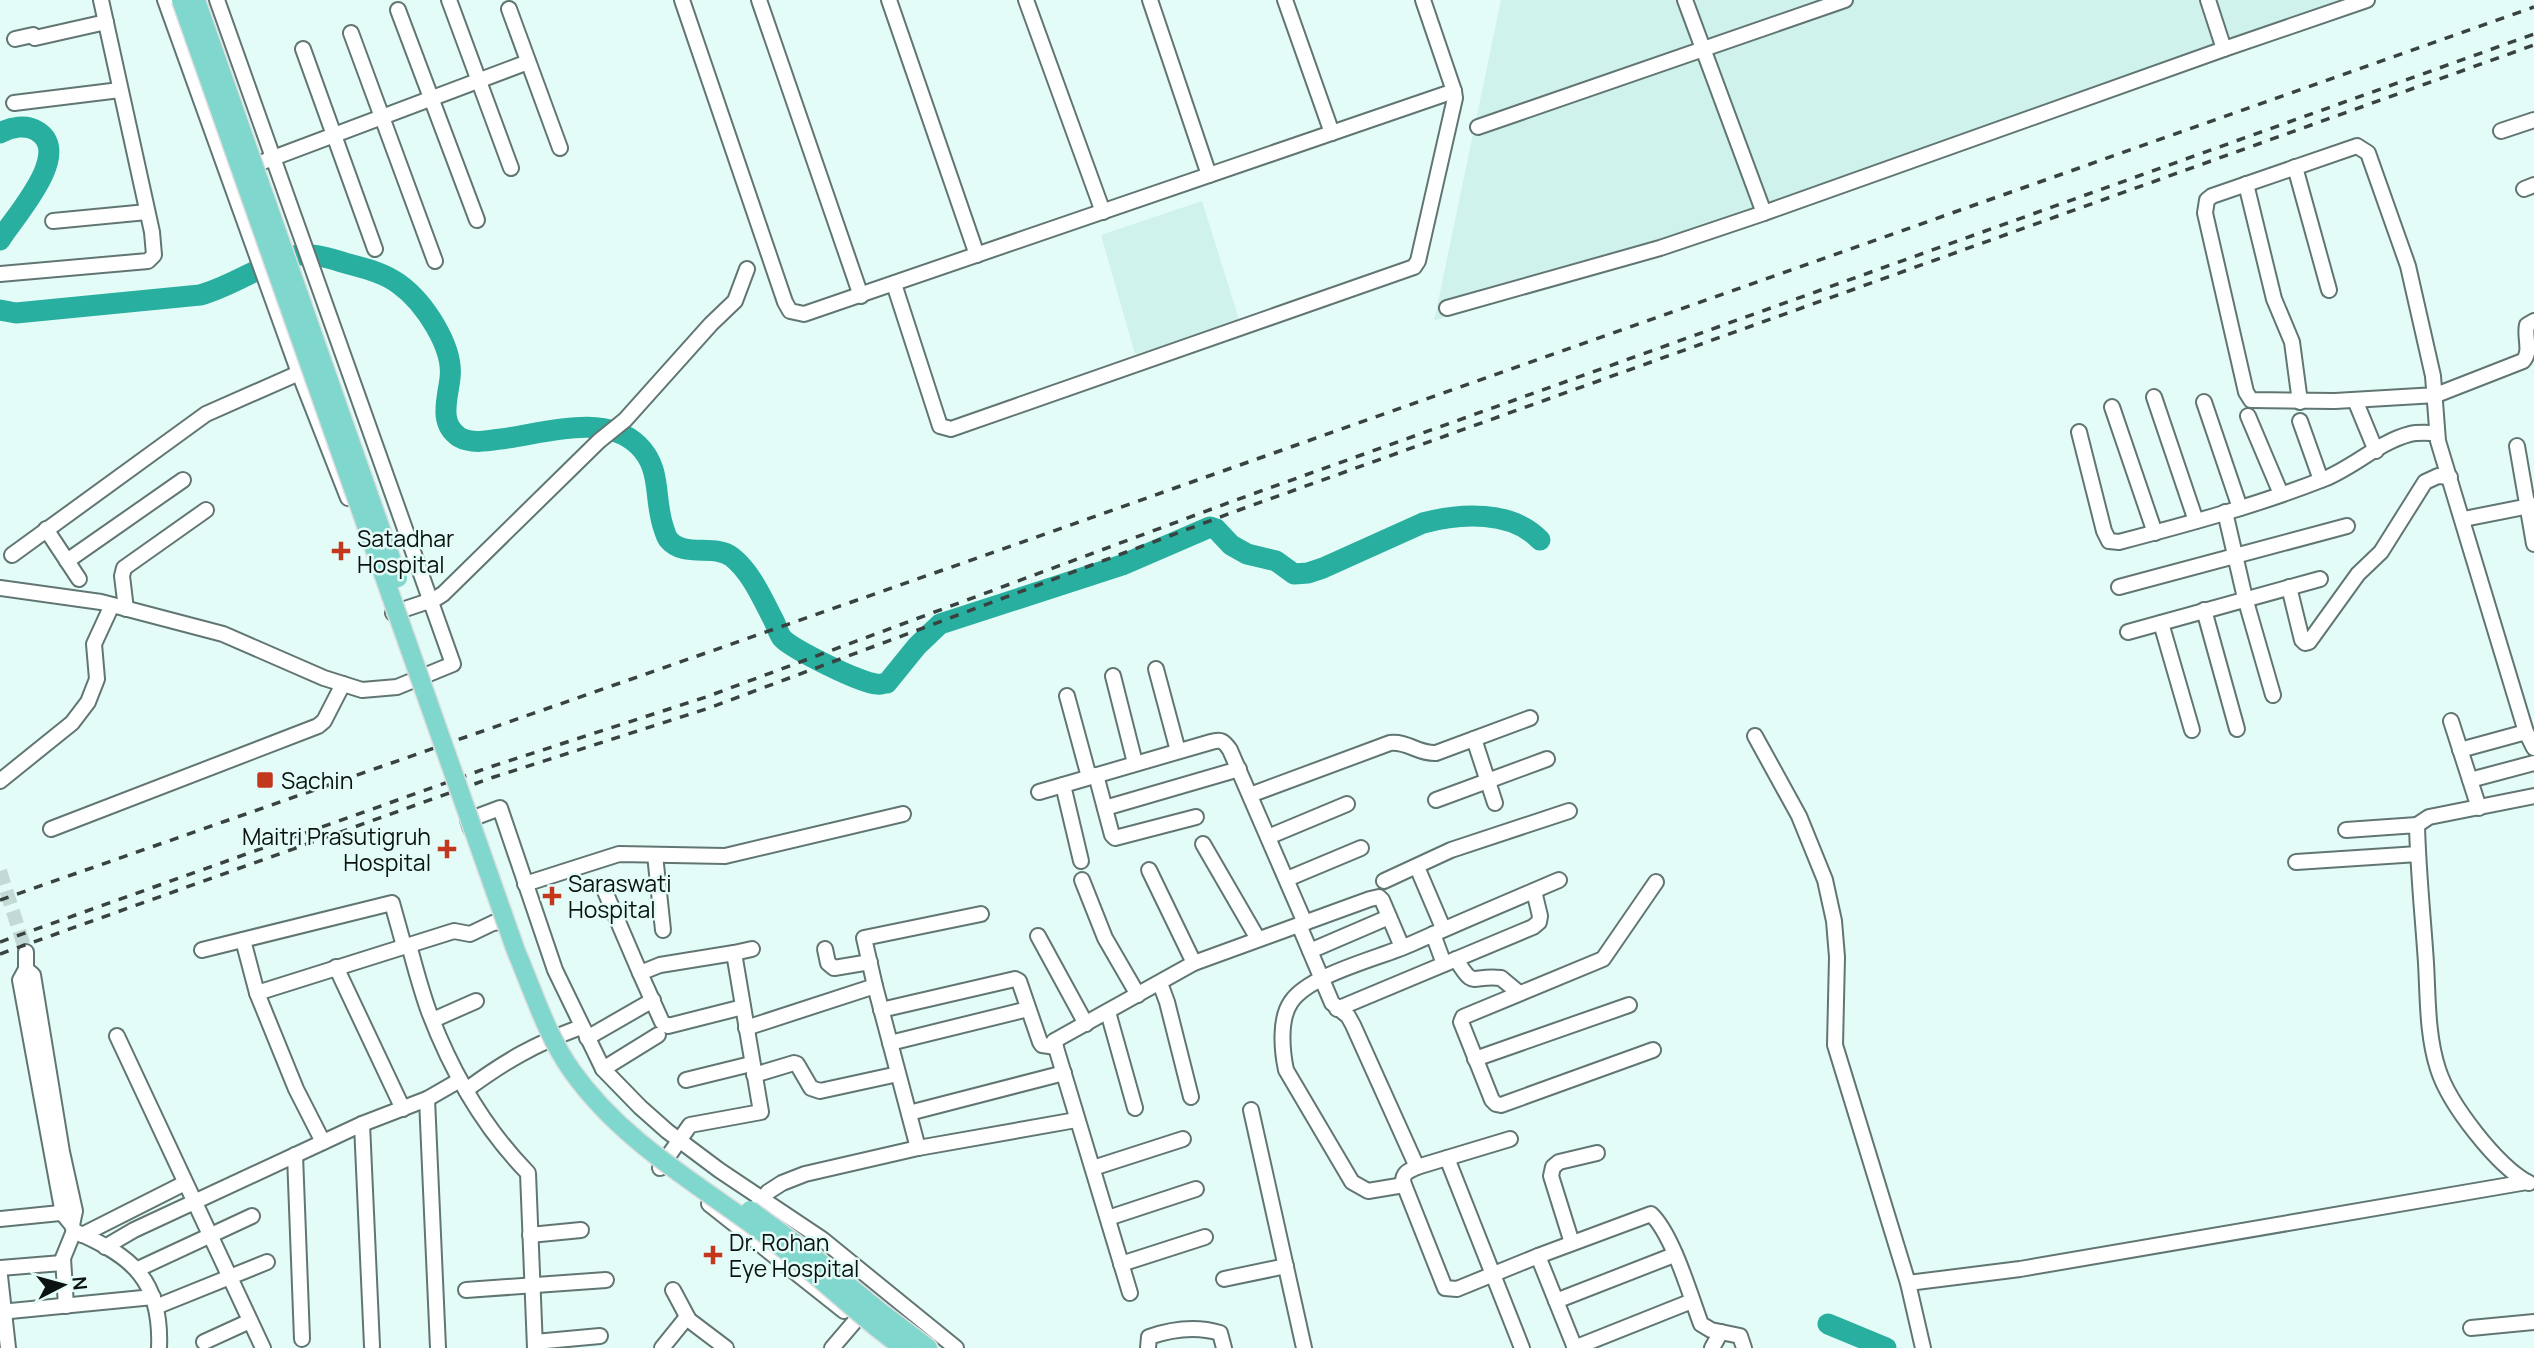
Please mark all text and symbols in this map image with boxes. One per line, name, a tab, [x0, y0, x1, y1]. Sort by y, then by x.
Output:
place label: Satadhar Hospital	[357, 522, 454, 580]
marker: Satadhar Hospital	[331, 541, 351, 561]
place label: Sachin	[281, 764, 353, 796]
marker: Sachin	[255, 770, 275, 790]
place label: Maitri Prasutigruh Hospital	[242, 820, 431, 878]
marker: Maitri Prasutigruh Hospital	[437, 839, 457, 859]
place label: Saraswati Hospital	[568, 867, 672, 925]
marker: Saraswati Hospital	[542, 886, 562, 906]
place label: Dr. Rohan Eye Hospital	[729, 1226, 859, 1284]
marker: Dr. Rohan Eye Hospital	[703, 1245, 723, 1265]
north arrow	[28, 1250, 98, 1320]
text: N	[66, 1275, 94, 1291]

